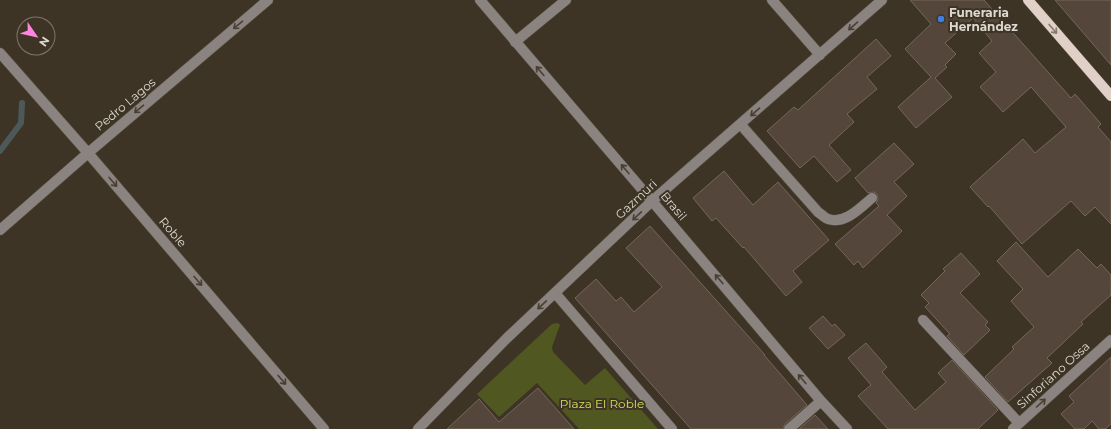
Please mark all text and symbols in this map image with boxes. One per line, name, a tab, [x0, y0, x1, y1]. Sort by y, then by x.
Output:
place label: Funeraria Hernández	[949, 5, 1018, 34]
marker: Funeraria Hernández	[936, 14, 946, 24]
north arrow	[16, 16, 56, 56]
one-way arrow	[232, 21, 243, 30]
one-way arrow	[848, 21, 858, 30]
one-way arrow	[1049, 24, 1058, 35]
text: N	[36, 34, 53, 49]
one-way arrow	[536, 66, 545, 77]
street label: Pedro Lagos	[91, 74, 159, 134]
one-way arrow	[133, 105, 144, 114]
one-way arrow	[750, 107, 761, 116]
one-way arrow	[621, 164, 630, 175]
street label: Gazmuri	[612, 176, 660, 222]
one-way arrow	[108, 177, 117, 187]
street label: Brasil	[658, 189, 690, 223]
one-way arrow	[632, 211, 642, 220]
street label: Roble	[156, 214, 190, 250]
one-way arrow	[714, 274, 723, 285]
one-way arrow	[193, 276, 202, 286]
one-way arrow	[537, 300, 547, 310]
street label: Sinforiano Ossa	[1013, 338, 1093, 412]
one-way arrow	[798, 373, 807, 384]
one-way arrow	[278, 374, 287, 385]
park label: Plaza El Roble	[560, 396, 644, 411]
one-way arrow	[1036, 398, 1047, 407]

